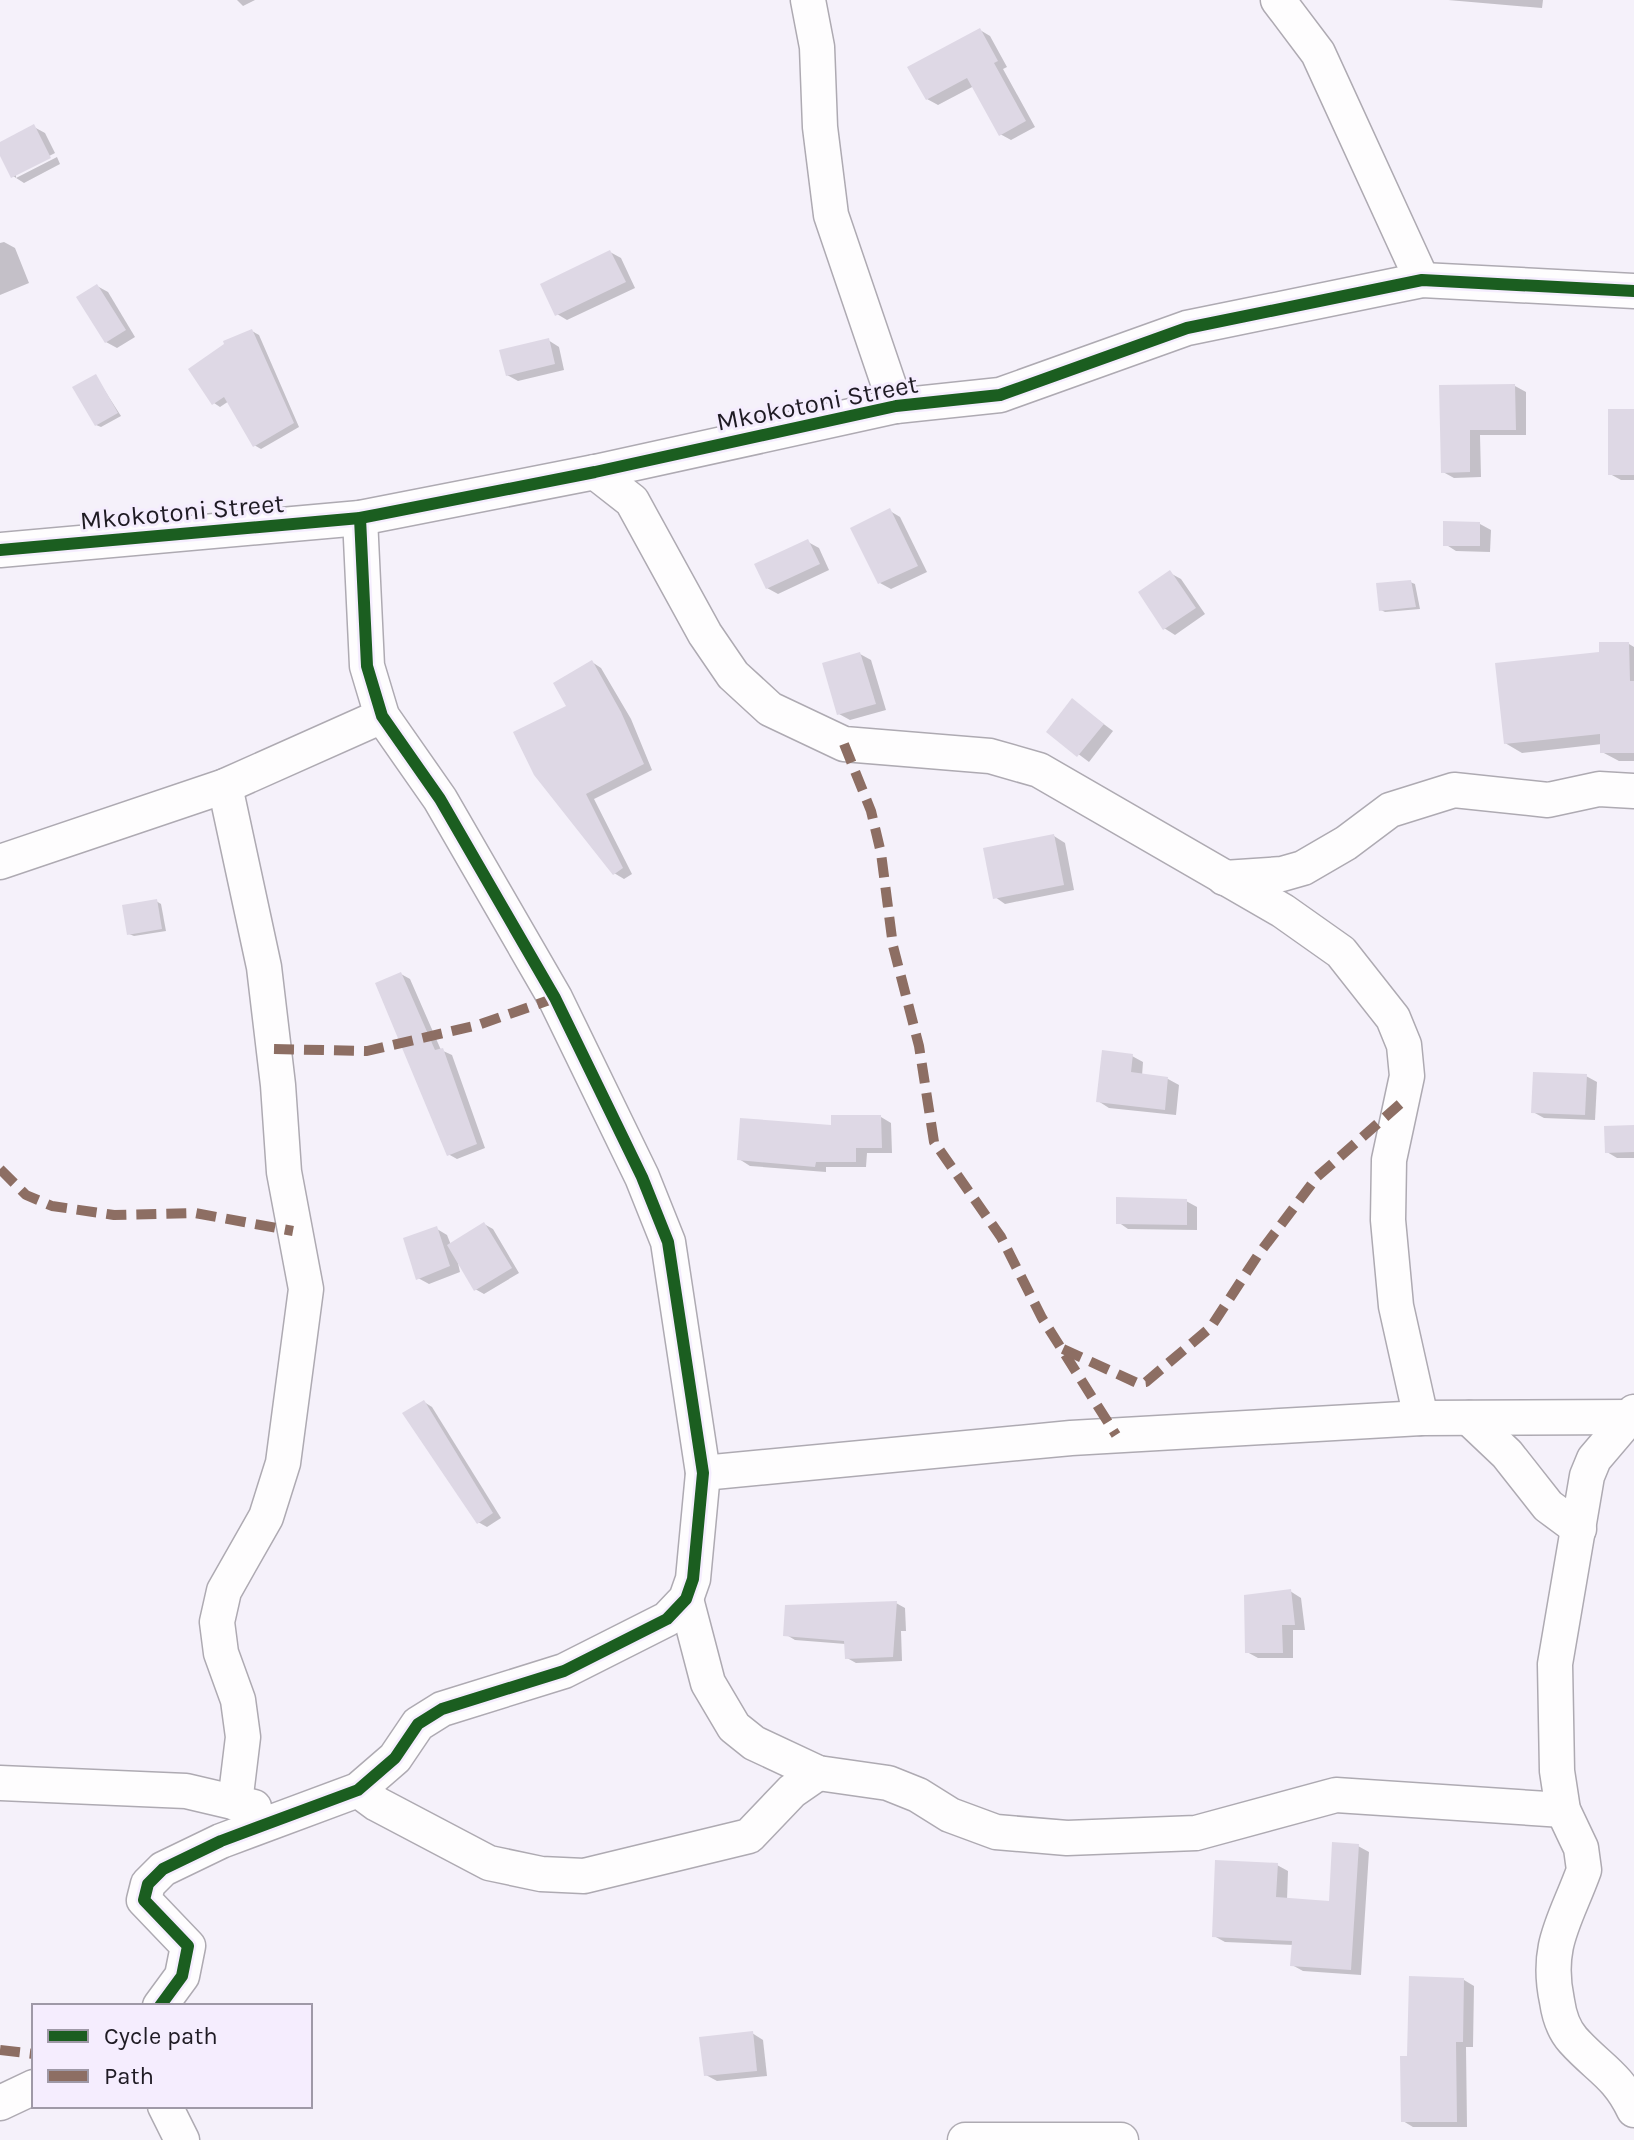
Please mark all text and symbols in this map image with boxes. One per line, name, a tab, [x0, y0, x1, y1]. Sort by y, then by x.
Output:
street label: Mkokotoni Street	[714, 368, 921, 438]
street label: Mkokotoni Street	[79, 488, 286, 536]
legend	[32, 2004, 312, 2108]
text: Cycle path	[104, 2022, 218, 2050]
text: Path	[104, 2062, 154, 2090]

